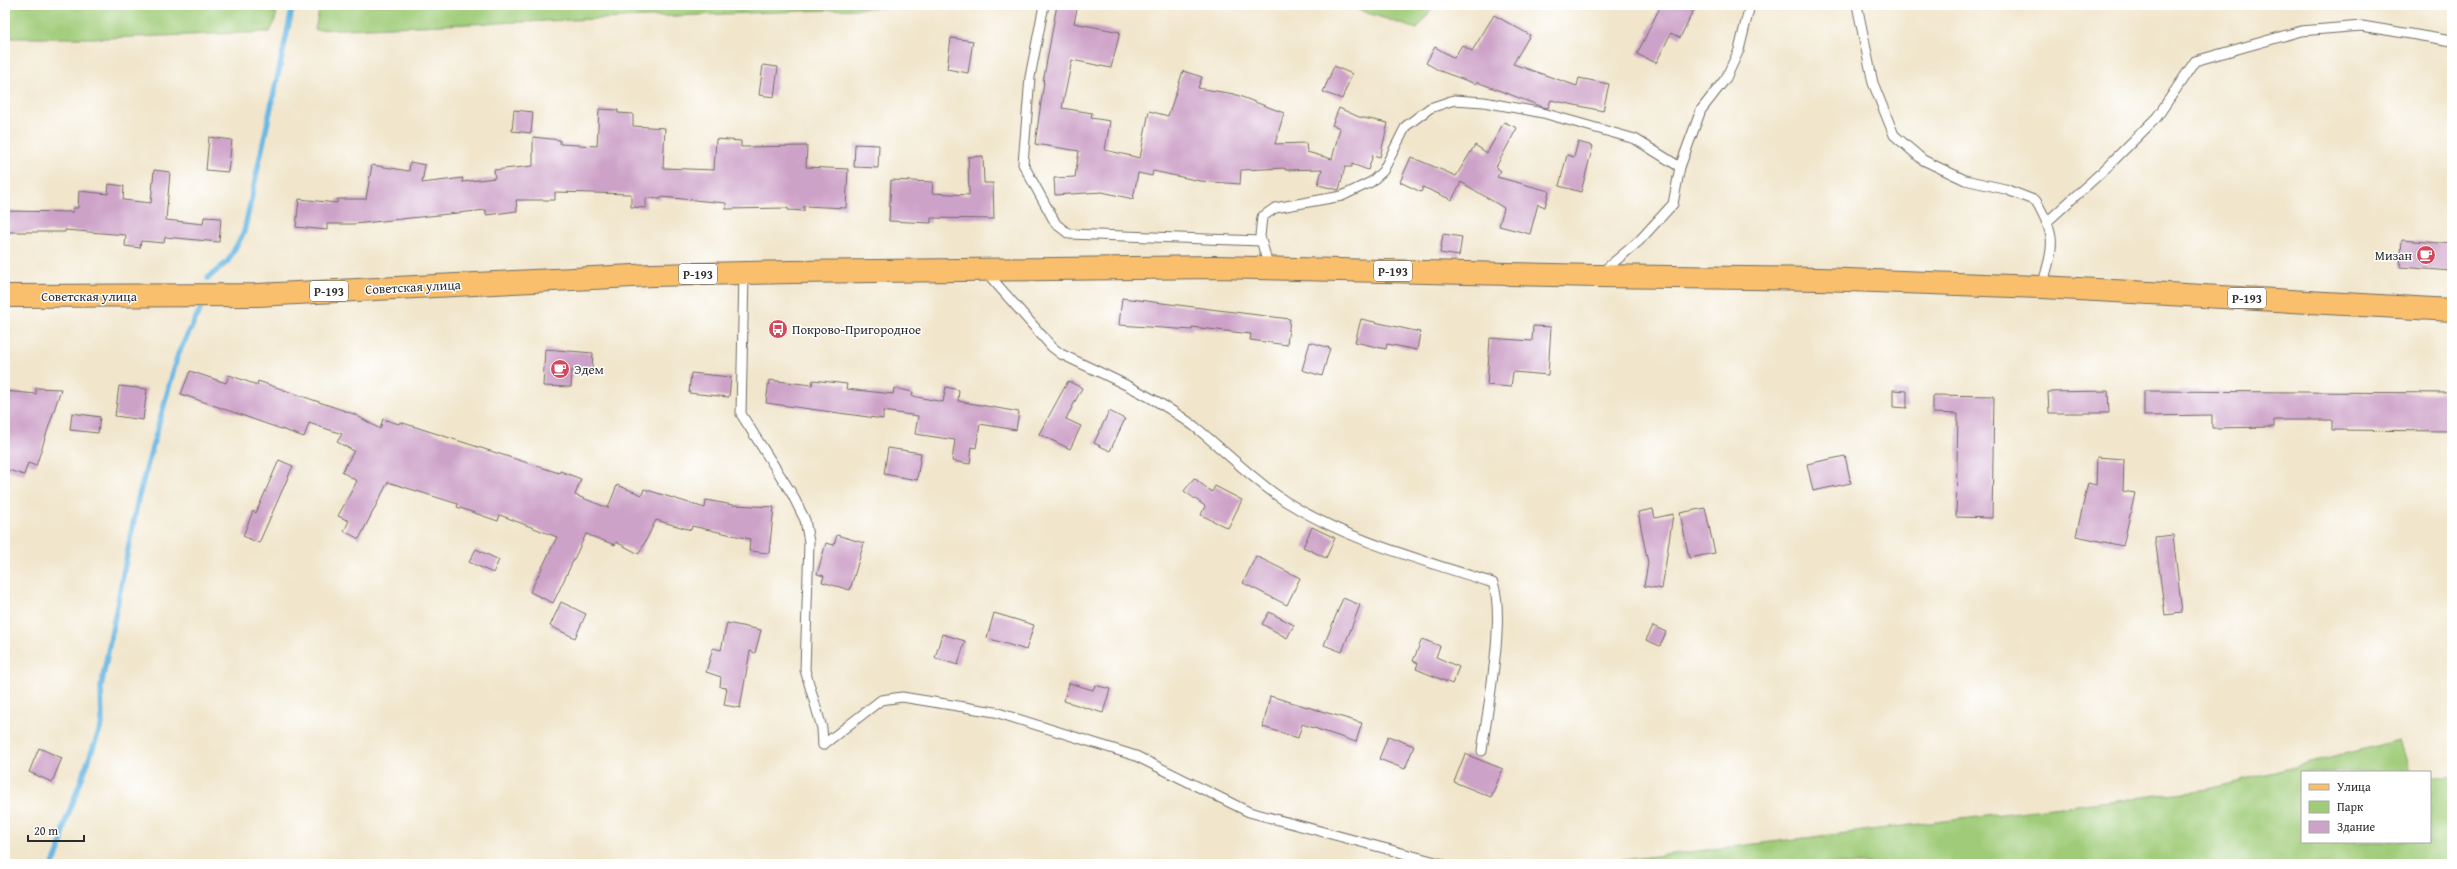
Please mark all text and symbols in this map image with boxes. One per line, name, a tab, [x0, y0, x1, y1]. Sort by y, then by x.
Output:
cafe icon: Мизан	[2415, 244, 2437, 266]
place label: Мизан	[2375, 246, 2412, 265]
road number: Р-193	[1374, 261, 1412, 281]
road number: Р-193	[679, 264, 717, 284]
street label: Советская улица	[365, 275, 462, 299]
road number: Р-193	[310, 281, 348, 301]
street label: Советская улица	[41, 287, 138, 306]
road number: Р-193	[2228, 288, 2266, 308]
bus stop icon: Покрово-Пригородное	[767, 318, 789, 340]
place label: Покрово-Пригородное	[792, 320, 921, 339]
cafe icon: Эдем	[549, 358, 571, 380]
place label: Эдем	[574, 360, 604, 379]
legend	[2301, 771, 2431, 843]
text: Улица	[2337, 778, 2371, 795]
text: Парк	[2337, 798, 2364, 815]
scale bar	[28, 817, 84, 843]
text: Здание	[2337, 818, 2376, 835]
text: 20 m	[34, 822, 58, 839]

